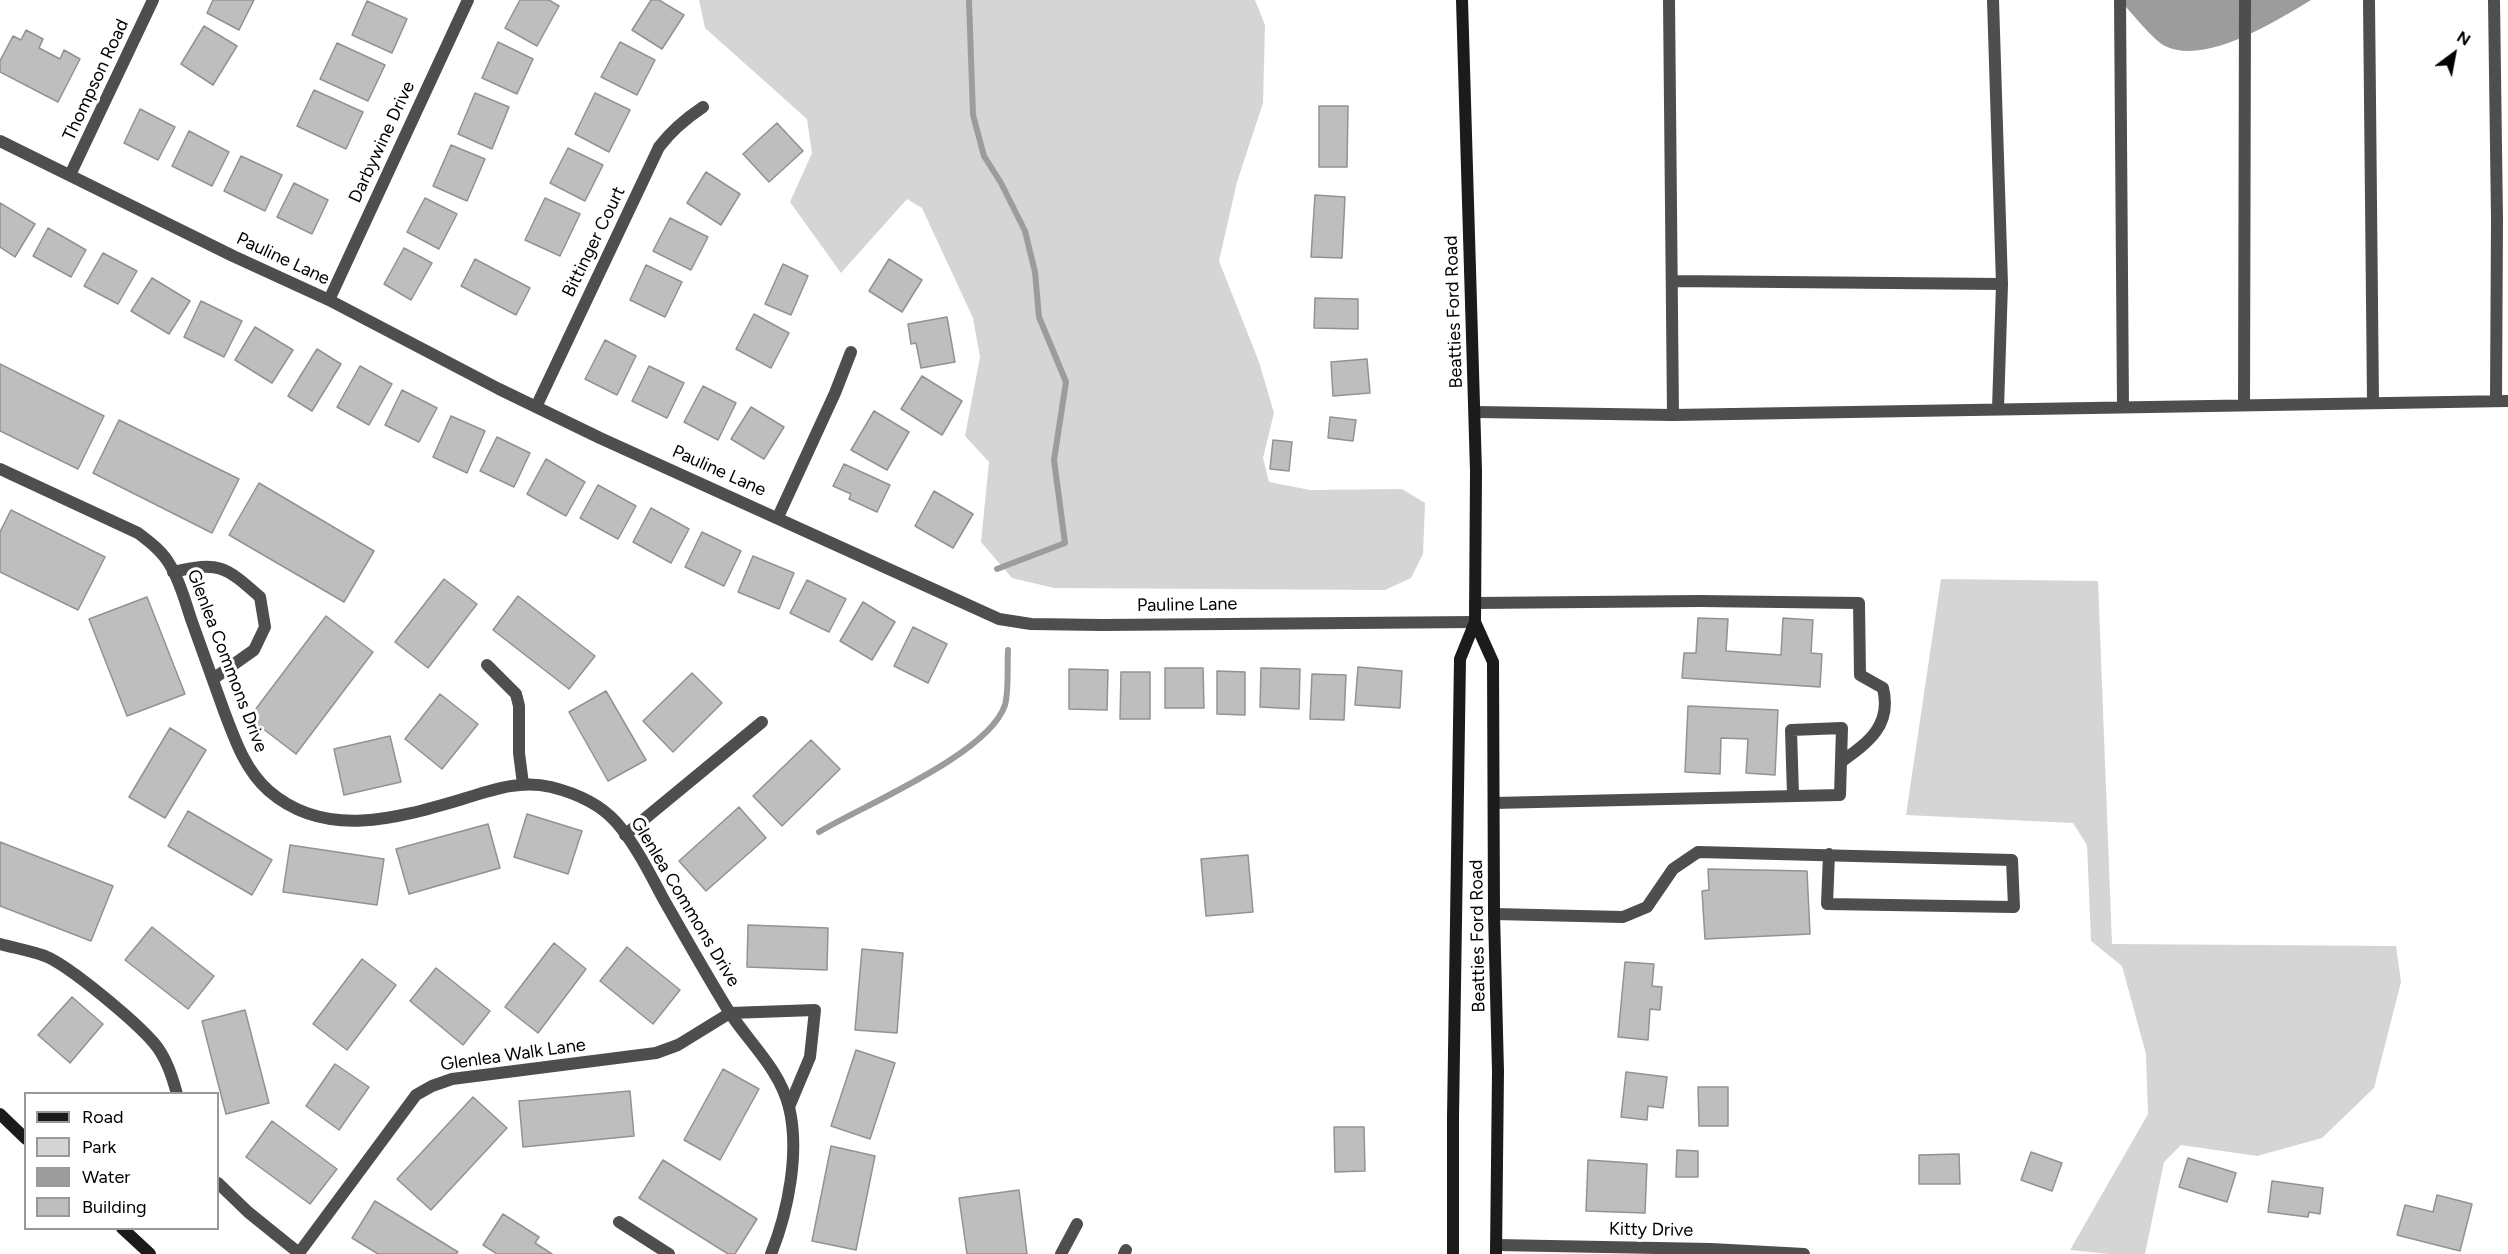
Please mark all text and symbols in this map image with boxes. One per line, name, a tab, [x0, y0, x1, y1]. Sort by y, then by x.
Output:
street label: Thompson Road	[59, 16, 133, 144]
north arrow	[2424, 24, 2484, 84]
text: N	[2454, 27, 2474, 50]
street label: Darbywine Drive	[344, 78, 420, 206]
street label: Bittinger Court	[558, 183, 630, 301]
street label: Pauline Lane	[233, 228, 333, 290]
street label: Beatties Ford Road	[1441, 235, 1467, 389]
street label: Pauline Lane	[669, 441, 769, 501]
street label: Glenlea Commons Drive	[182, 567, 272, 755]
street label: Pauline Lane	[1137, 593, 1237, 617]
street label: Glenlea Commons Drive	[626, 813, 744, 991]
street label: Beatties Ford Road	[1466, 859, 1490, 1013]
street label: Glenlea Walk Lane	[439, 1034, 587, 1076]
legend	[24, 1092, 219, 1230]
text: Road	[82, 1106, 123, 1128]
text: Park	[82, 1136, 116, 1158]
text: Water	[82, 1166, 130, 1188]
text: Building	[82, 1196, 147, 1218]
street label: Kitty Drive	[1609, 1218, 1693, 1242]

